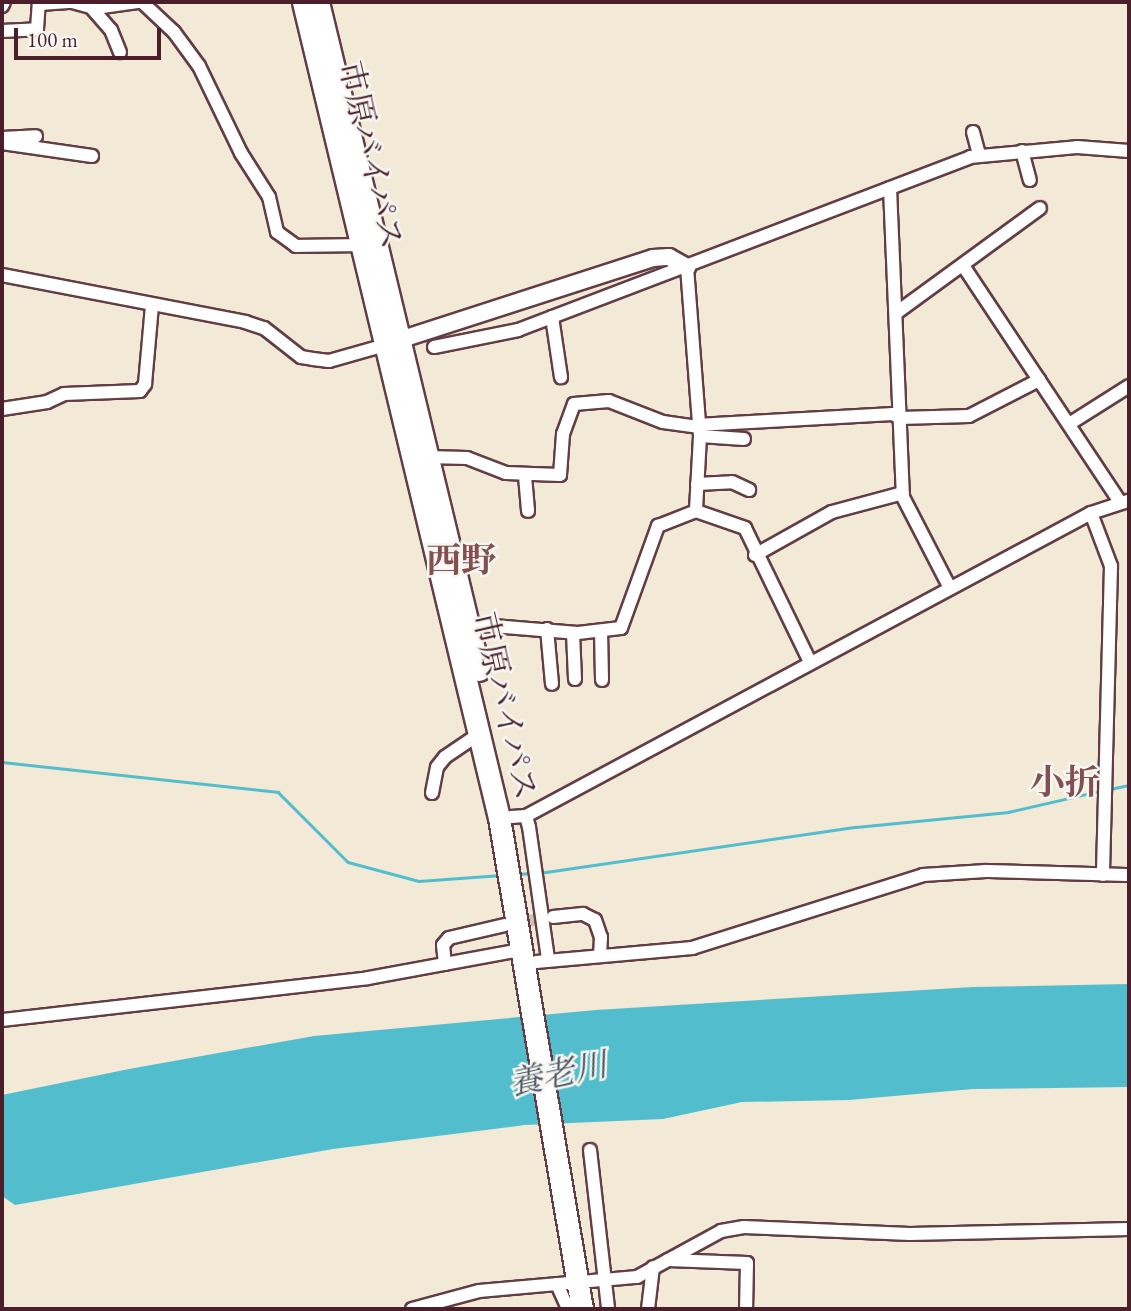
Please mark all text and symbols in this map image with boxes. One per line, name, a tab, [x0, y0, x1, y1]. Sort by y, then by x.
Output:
scale bar	[18, 14, 164, 58]
text: 100 m	[27, 26, 78, 53]
street label: 市原バイパス	[331, 57, 411, 253]
district label: 西野	[426, 539, 496, 581]
street label: 市原バイパス	[465, 608, 545, 804]
district label: 小折	[1030, 761, 1100, 803]
water label: 養老川	[505, 1044, 611, 1104]

